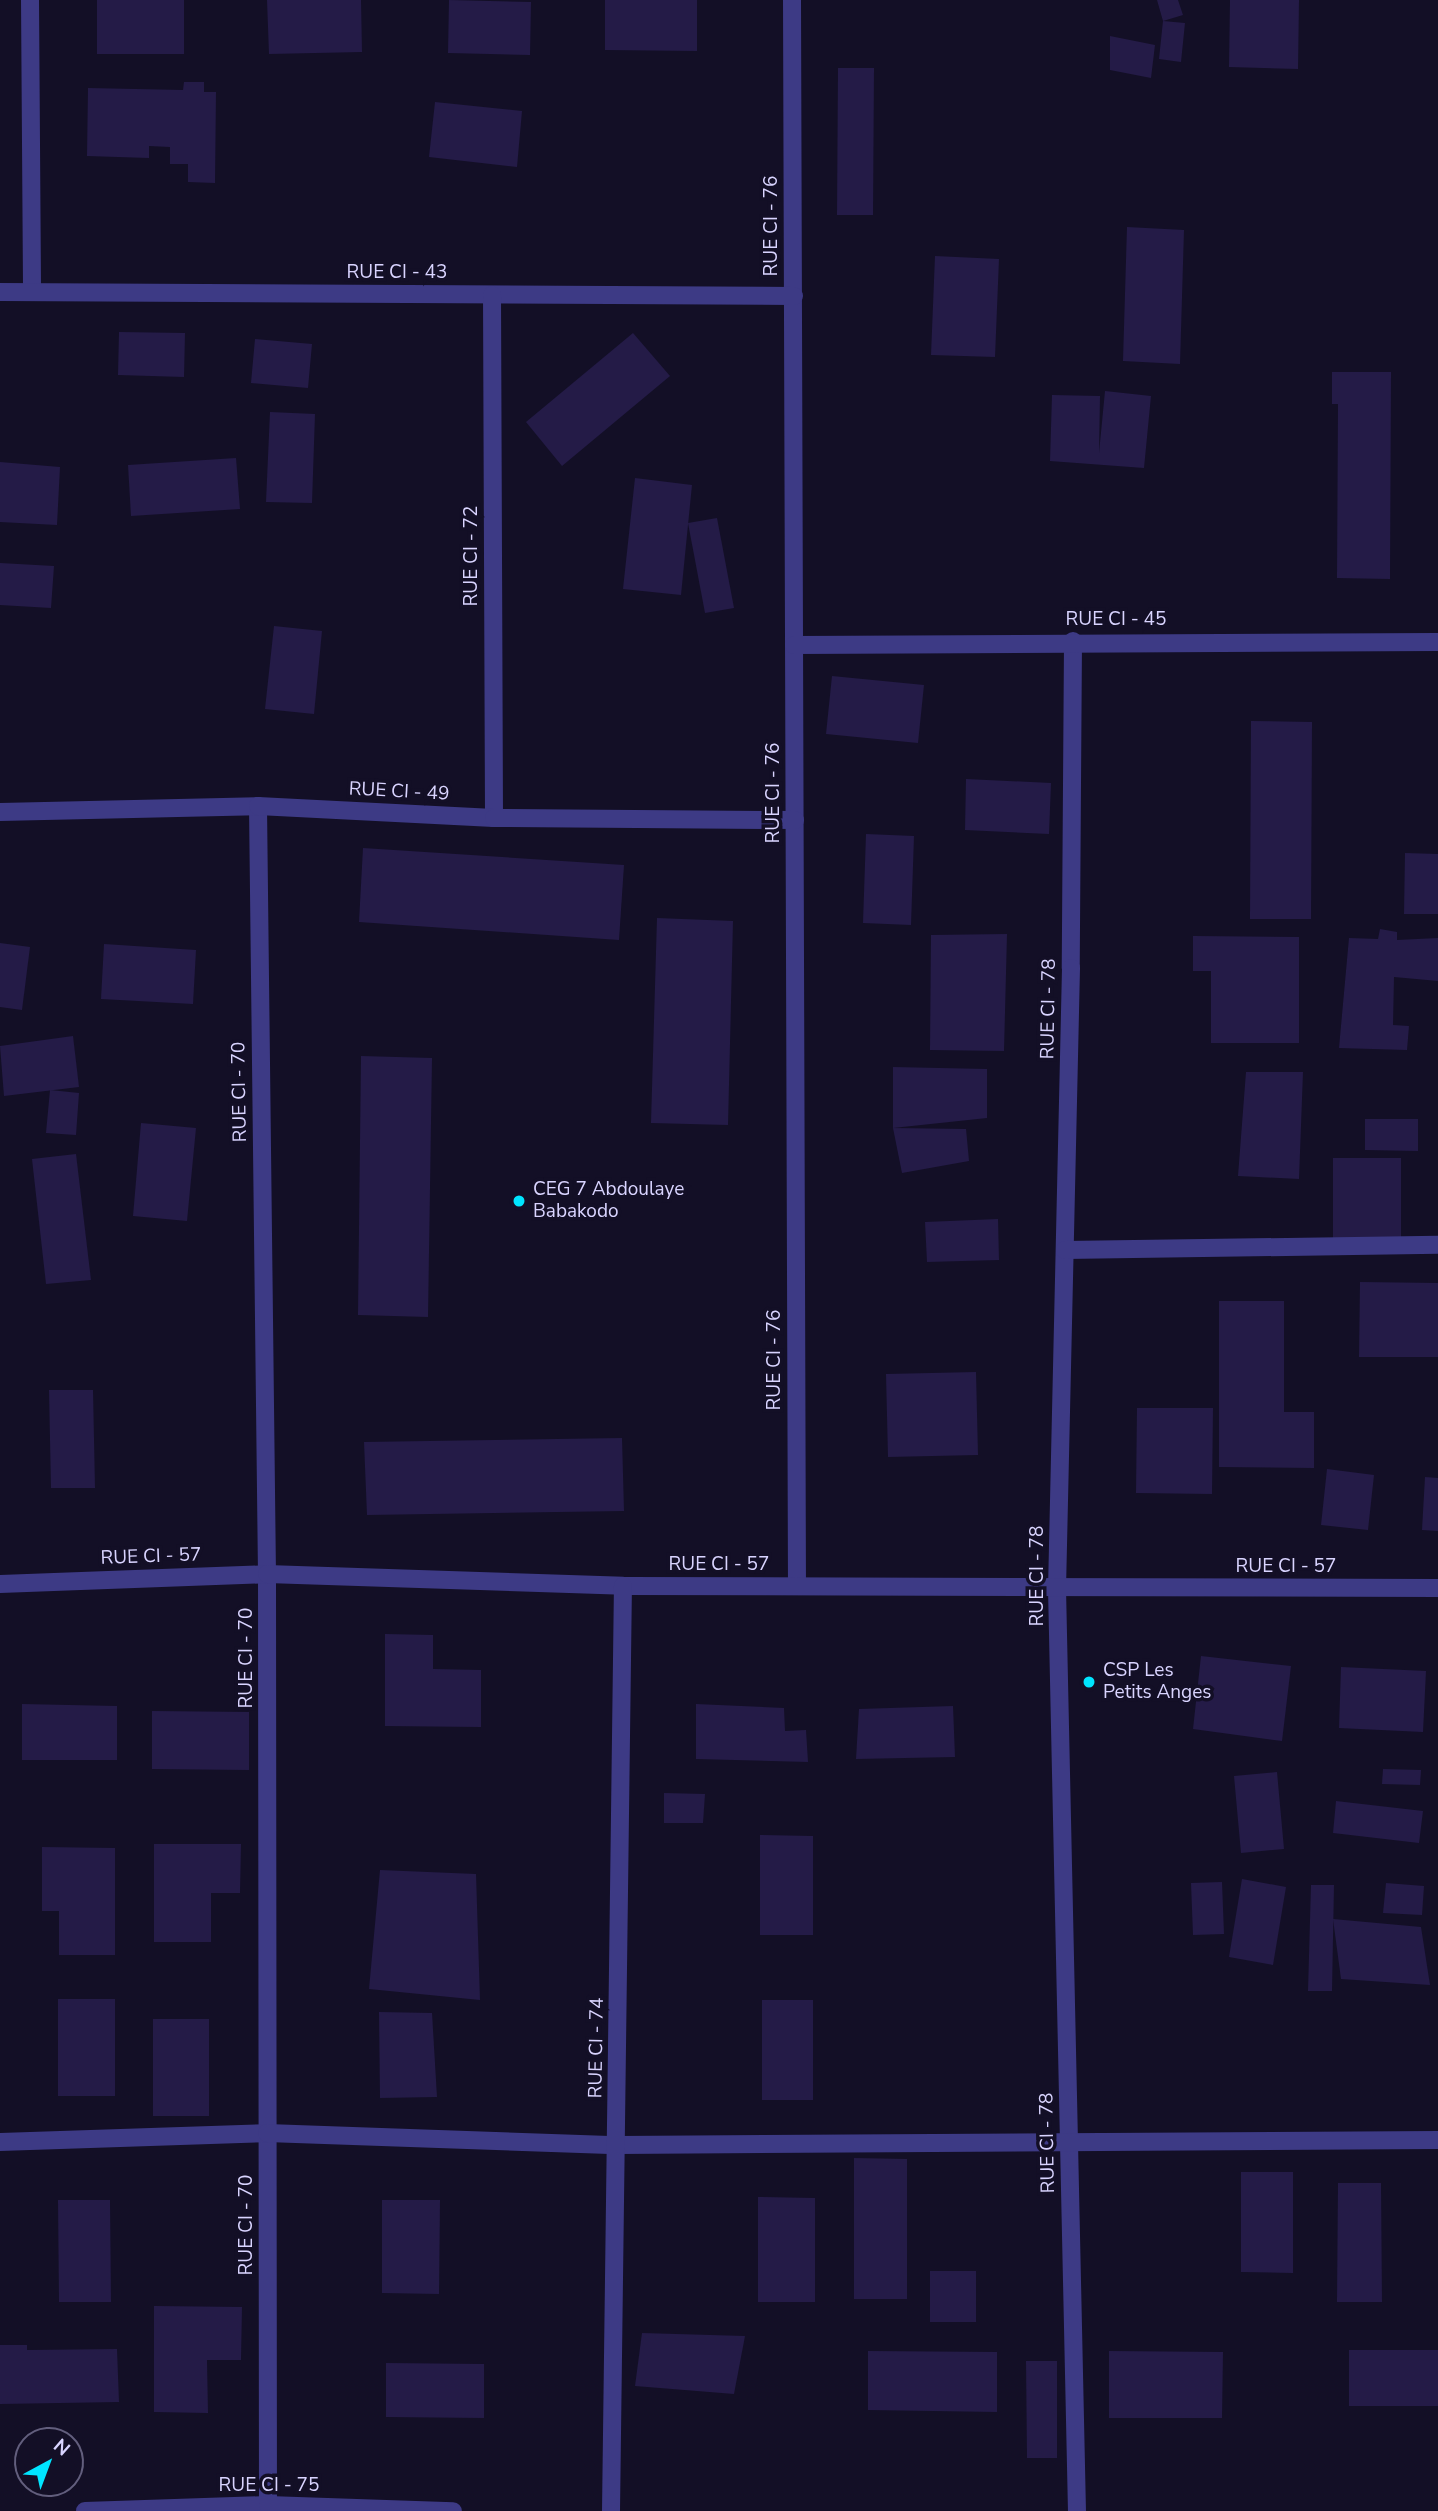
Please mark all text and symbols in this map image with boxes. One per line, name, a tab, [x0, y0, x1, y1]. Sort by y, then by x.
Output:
street label: RUE CI - 76	[761, 176, 783, 276]
street label: RUE CI - 43	[347, 262, 447, 284]
street label: RUE CI - 72	[461, 506, 483, 606]
street label: RUE CI - 45	[1066, 609, 1166, 631]
street label: RUE CI - 76	[763, 743, 785, 843]
street label: RUE CI - 49	[348, 778, 450, 806]
street label: RUE CI - 78	[1037, 958, 1061, 1060]
street label: RUE CI - 70	[228, 1041, 252, 1143]
place label: CEG 7 Abdoulaye Babakodo	[533, 1179, 684, 1223]
marker: CEG 7 Abdoulaye Babakodo	[511, 1193, 527, 1209]
street label: RUE CI - 76	[764, 1310, 786, 1410]
street label: RUE CI - 78	[1027, 1526, 1049, 1626]
street label: RUE CI - 57	[100, 1544, 202, 1570]
street label: RUE CI - 57	[669, 1554, 769, 1576]
street label: RUE CI - 57	[1236, 1556, 1336, 1578]
street label: RUE CI - 70	[236, 1608, 258, 1708]
place label: CSP Les Petits Anges	[1103, 1660, 1211, 1704]
marker: CSP Les Petits Anges	[1081, 1674, 1097, 1690]
street label: RUE CI - 74	[585, 1997, 609, 2099]
street label: RUE CI - 78	[1036, 2092, 1060, 2194]
street label: RUE CI - 70	[236, 2175, 258, 2275]
north arrow	[14, 2427, 84, 2497]
text: N	[48, 2433, 75, 2462]
street label: RUE CI - 75	[219, 2475, 319, 2497]

